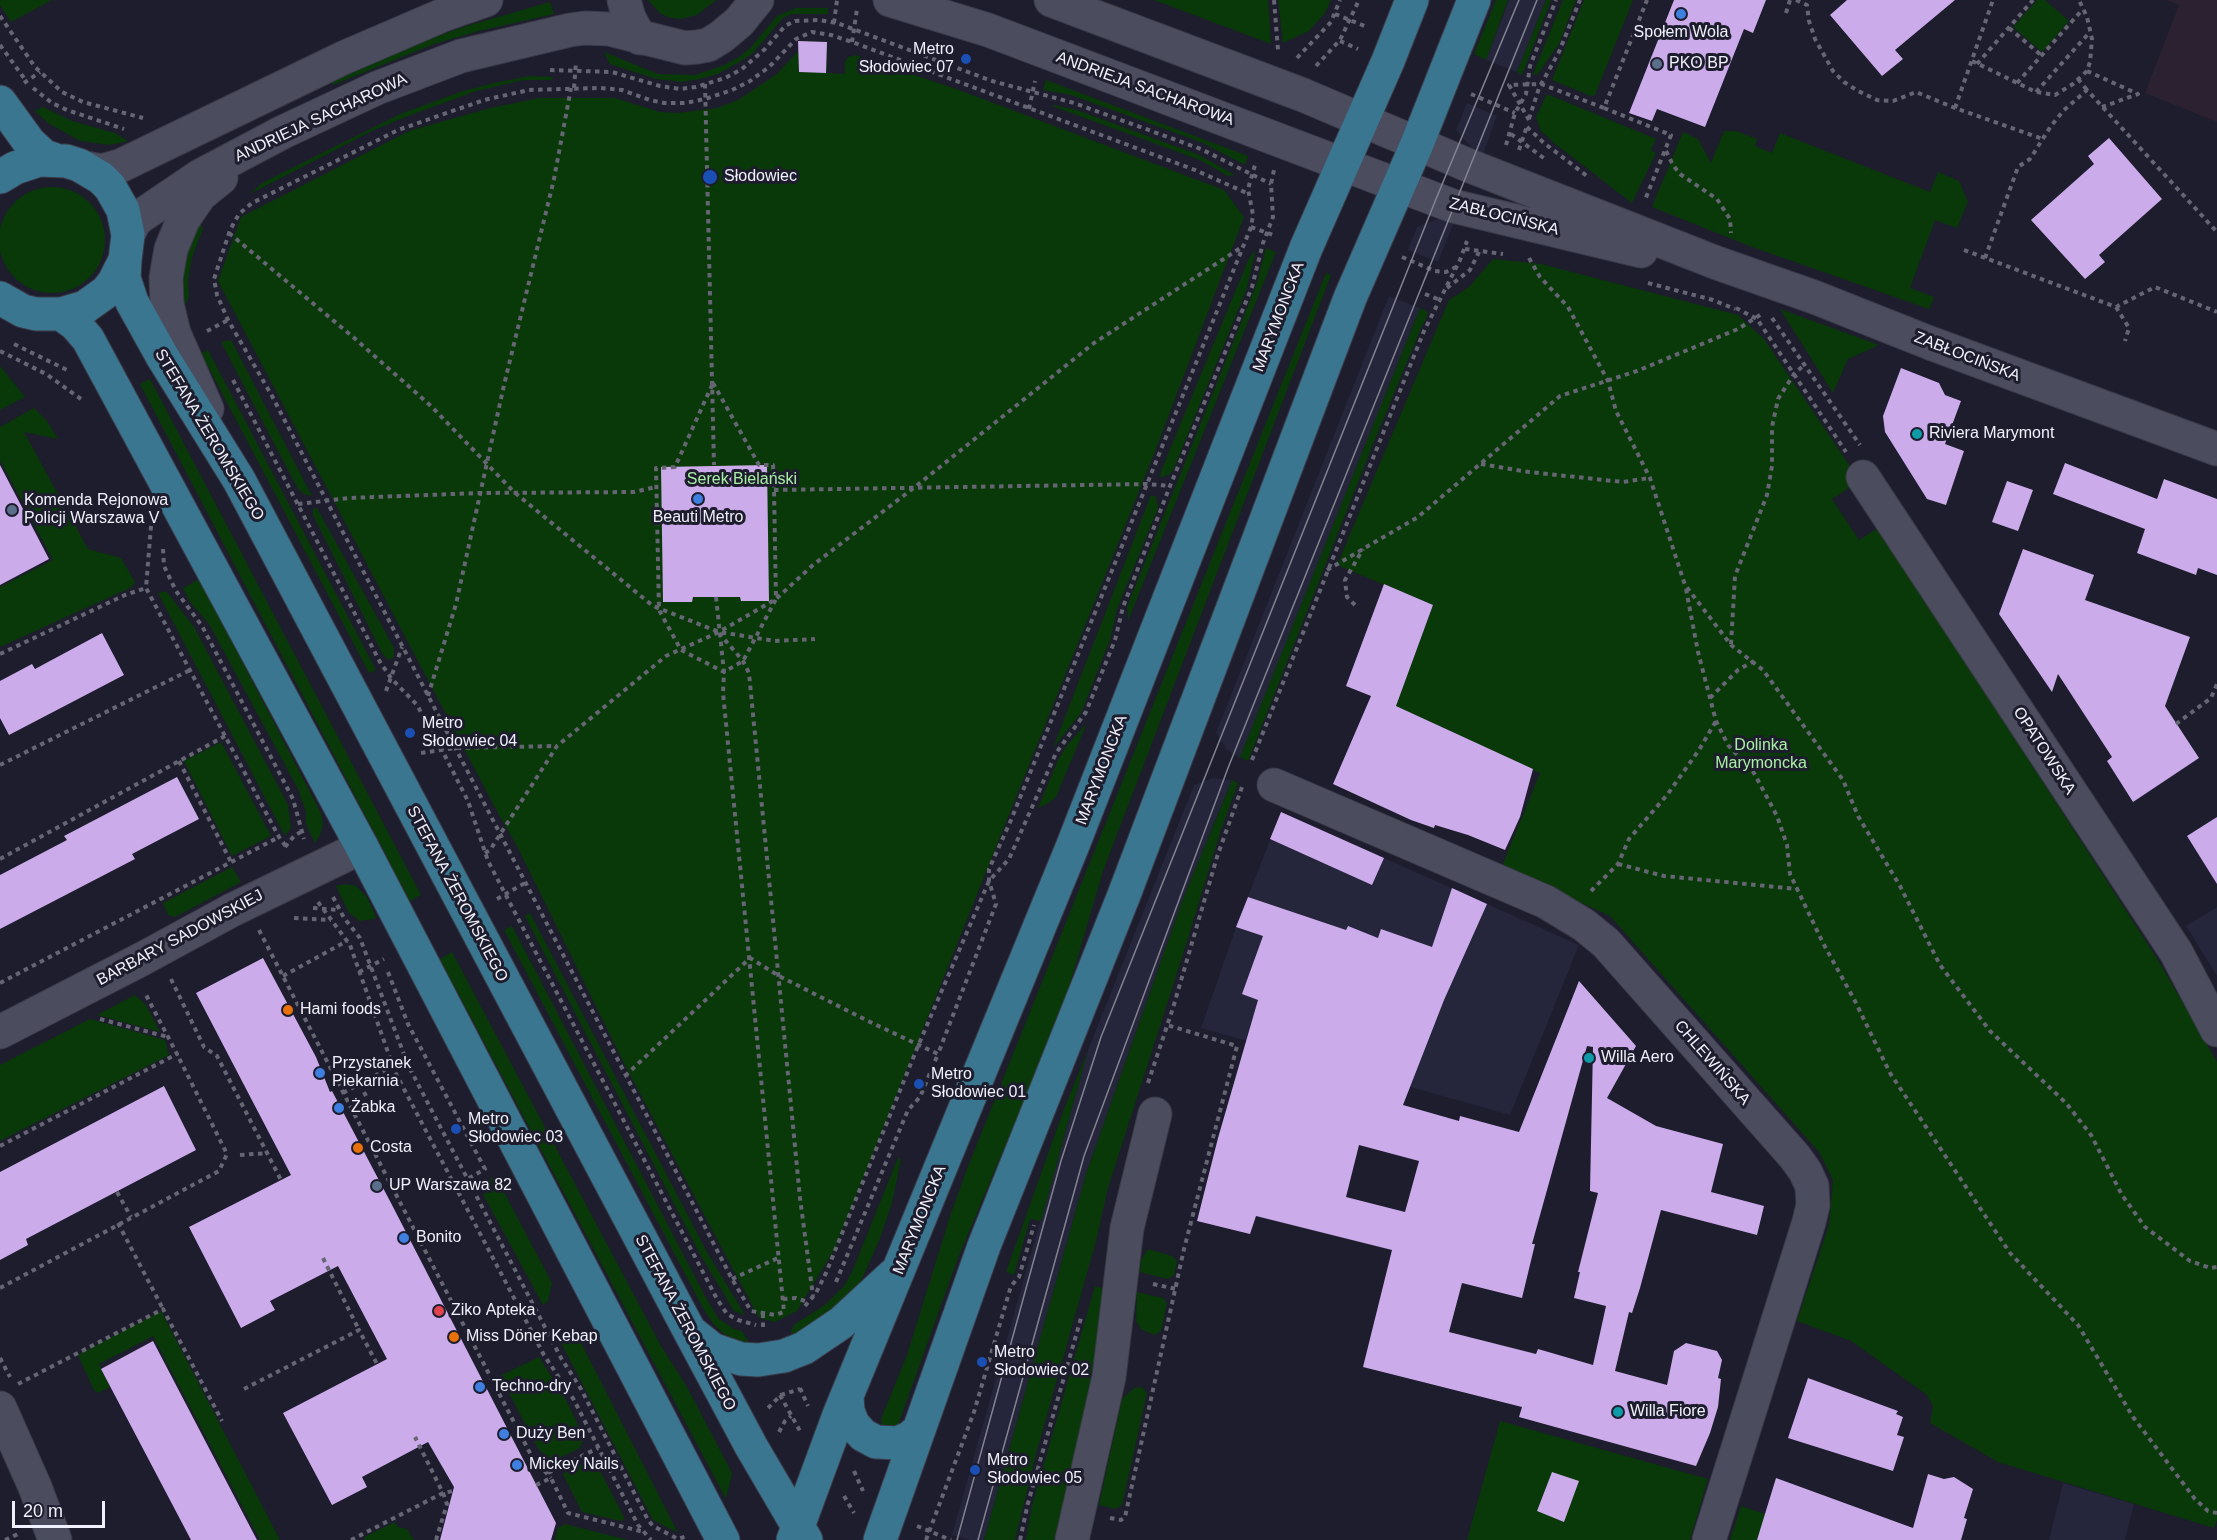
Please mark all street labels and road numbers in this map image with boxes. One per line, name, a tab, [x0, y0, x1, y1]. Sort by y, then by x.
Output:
street label: ANDRIEJA SACHAROWA	[1053, 48, 1237, 130]
street label: ANDRIEJA SACHAROWA	[232, 70, 410, 166]
street label: ZABŁOCIŃSKA	[1447, 194, 1561, 240]
street label: MARYMONCKA	[1249, 259, 1309, 375]
street label: ZABŁOCIŃSKA	[1911, 328, 2023, 386]
street label: STEFANA ŻEROMSKIEGO	[150, 346, 268, 524]
street label: OPATOWSKA	[2009, 704, 2079, 798]
street label: MARYMONCKA	[1072, 712, 1132, 828]
street label: STEFANA ŻEROMSKIEGO	[402, 803, 512, 985]
street label: BARBARY SADOWSKIEJ	[94, 886, 266, 990]
street label: CHLEWIŃSKA	[1670, 1017, 1754, 1109]
street label: MARYMONCKA	[889, 1163, 951, 1277]
street label: STEFANA ŻEROMSKIEGO	[630, 1232, 740, 1414]

